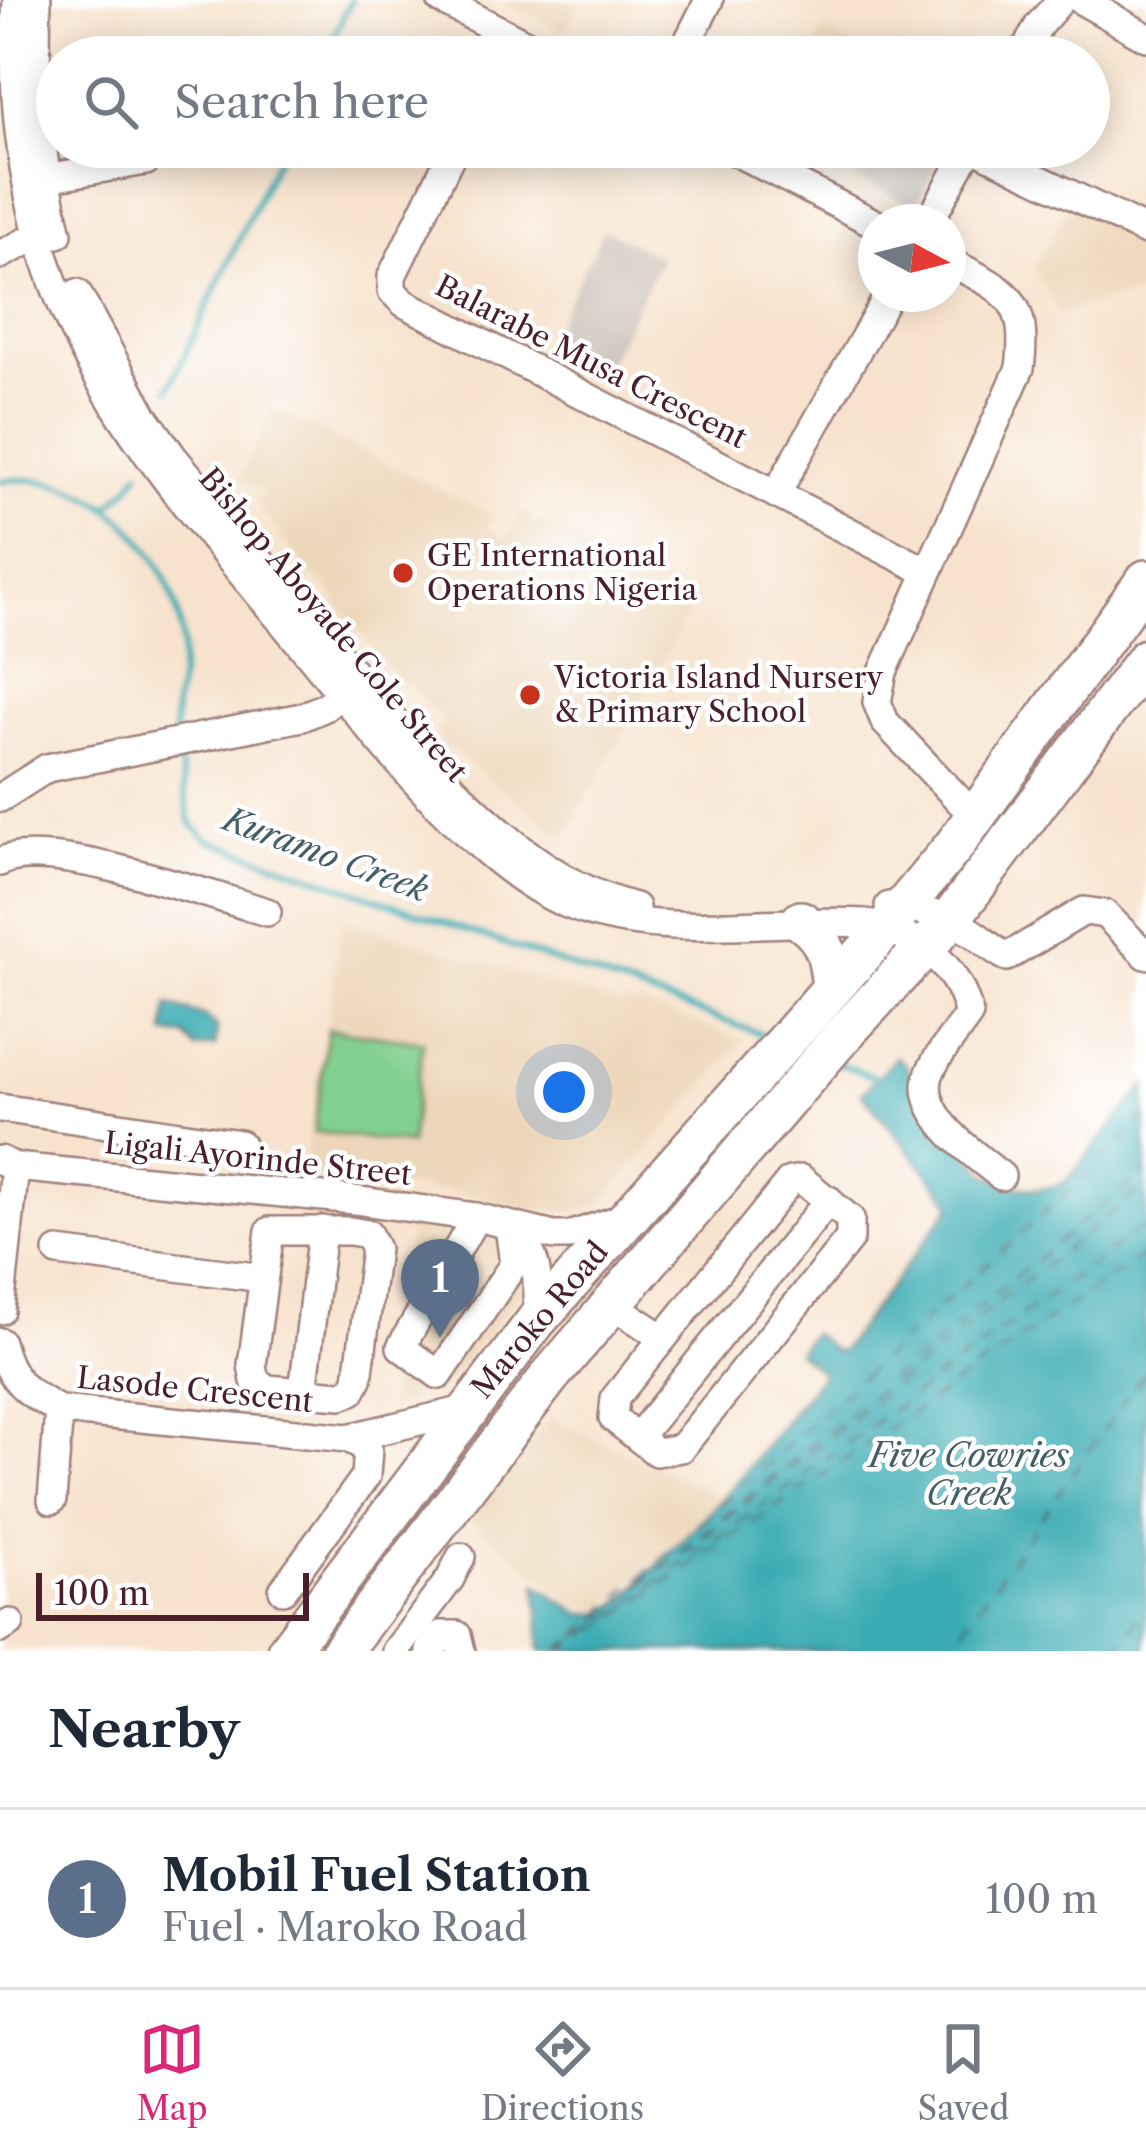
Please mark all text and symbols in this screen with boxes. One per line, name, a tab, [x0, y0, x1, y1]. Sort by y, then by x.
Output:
search box	[36, 36, 1110, 168]
icon: search	[78, 69, 144, 135]
text: Search here	[174, 74, 429, 130]
north arrow	[858, 204, 966, 312]
street label: Balarabe Musa Crescent	[429, 267, 754, 456]
street label: Bishop Aboyade Cole Street	[191, 460, 476, 789]
place label: GE International Operations Nigeria	[427, 537, 697, 608]
marker: GE International Operations Nigeria	[390, 560, 416, 586]
place label: Victoria Island Nursery & Primary School	[553, 659, 883, 730]
marker: Victoria Island Nursery & Primary School	[517, 682, 543, 708]
water label: Kuramo Creek	[215, 797, 434, 910]
your location	[534, 1062, 594, 1122]
street label: Ligali Ayorinde Street	[103, 1124, 414, 1193]
street label: Maroko Road	[463, 1234, 616, 1406]
pin: 1	[401, 1239, 479, 1338]
street label: Lasode Crescent	[75, 1359, 315, 1420]
water label: Five Cowries Creek	[866, 1435, 1069, 1514]
scale bar	[36, 1567, 309, 1620]
text: 100 m	[54, 1573, 149, 1614]
text: Nearby	[48, 1698, 240, 1760]
text: Mobil Fuel Station	[162, 1847, 591, 1903]
text: 1	[78, 1875, 96, 1923]
text: 100 m	[985, 1875, 1098, 1923]
text: Fuel · Maroko Road	[162, 1903, 528, 1951]
tab: Map	[137, 2016, 208, 2129]
tab: Directions	[481, 2016, 644, 2129]
tab: Saved	[918, 2016, 1009, 2129]

